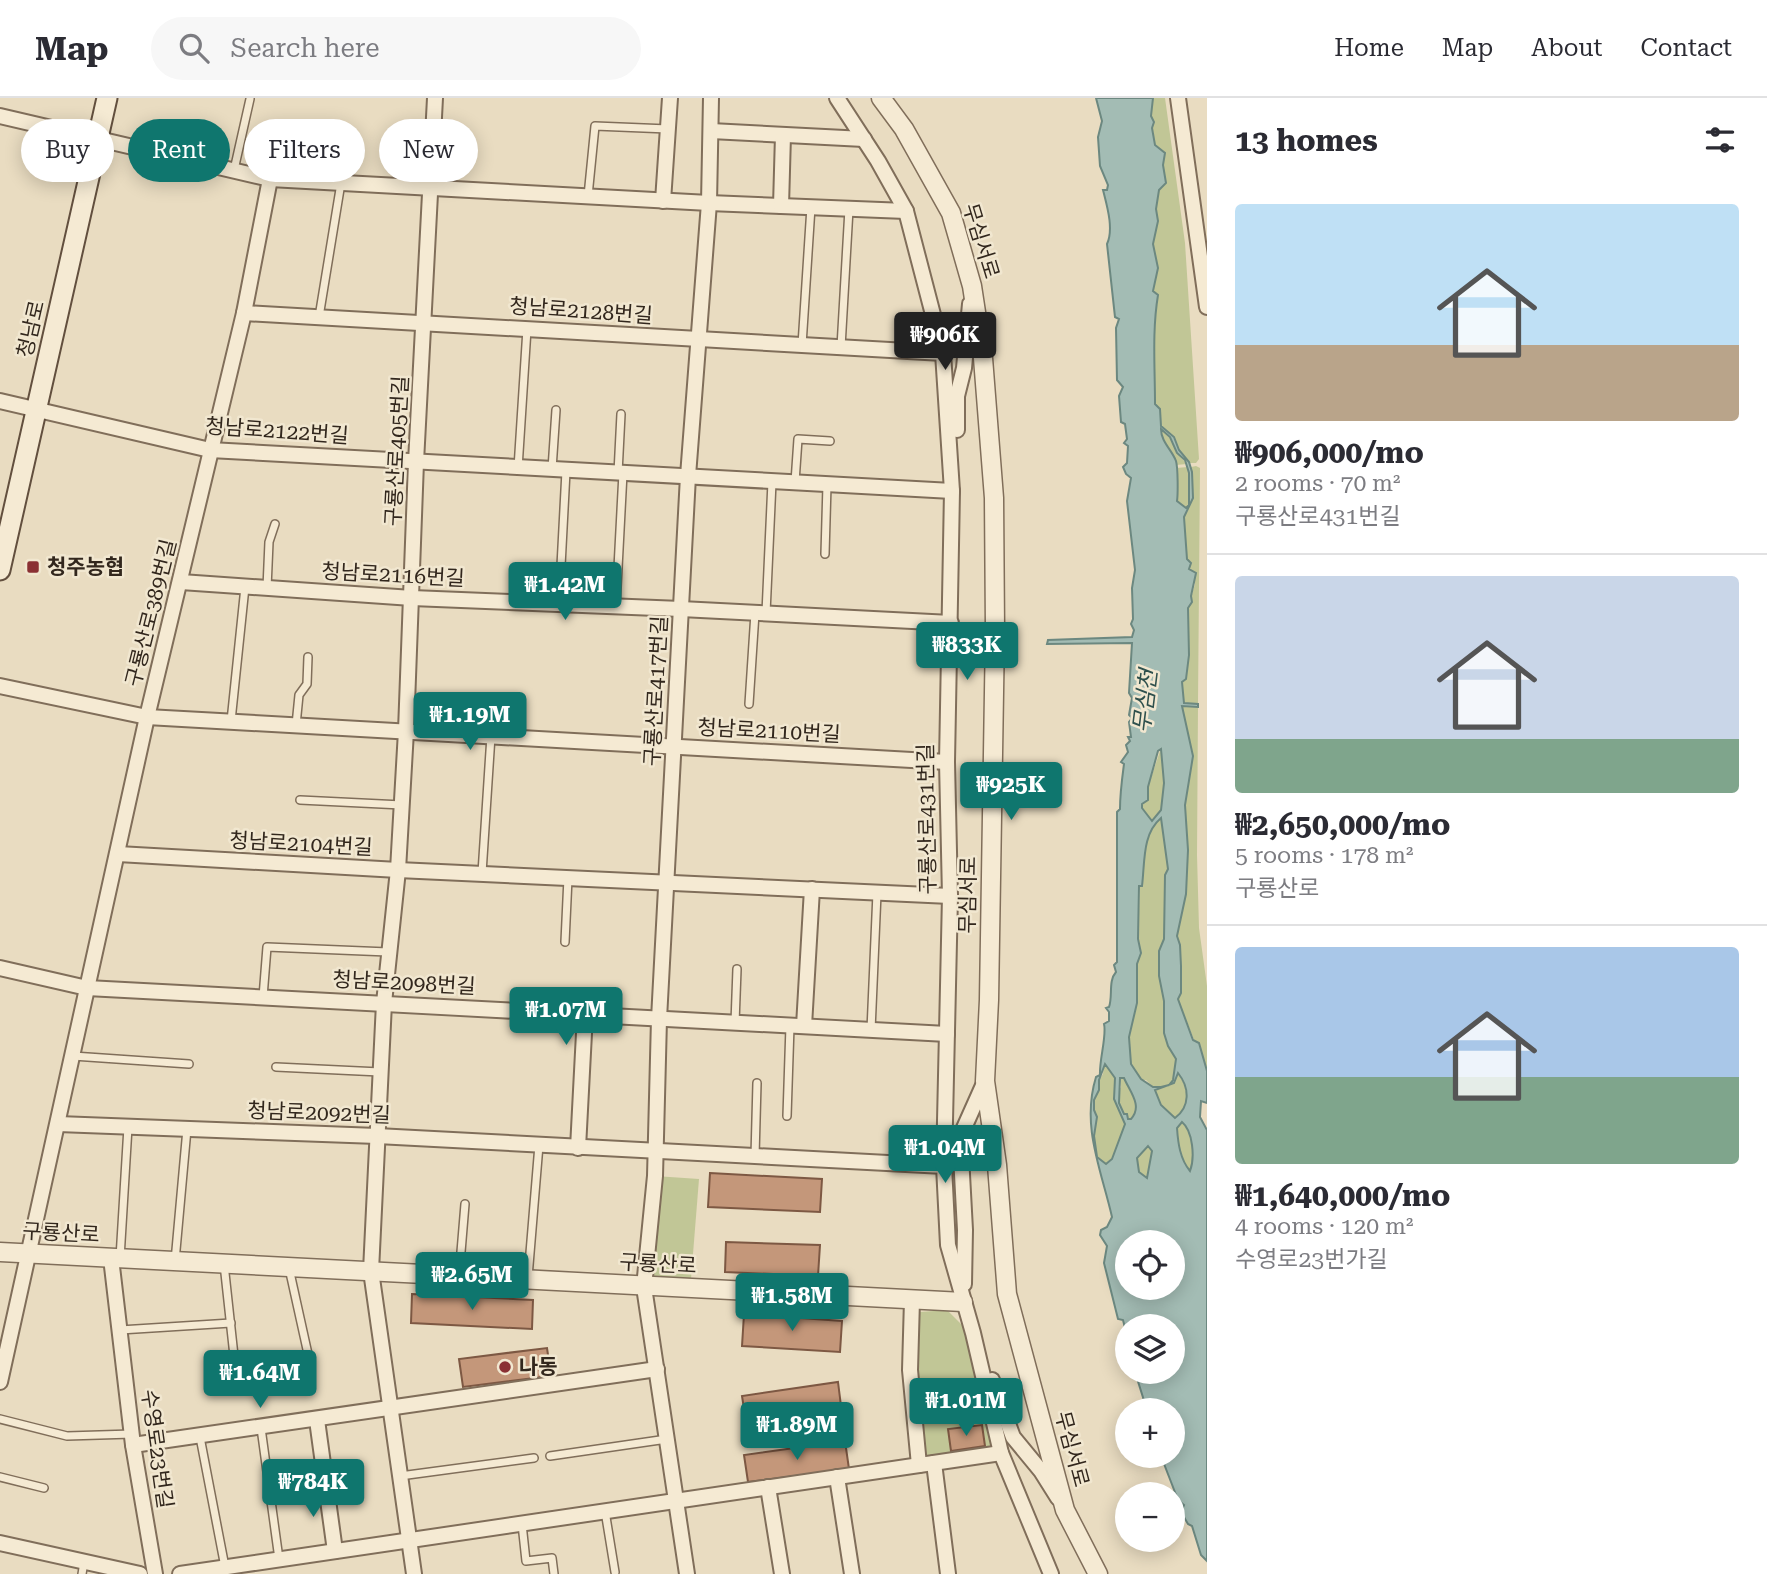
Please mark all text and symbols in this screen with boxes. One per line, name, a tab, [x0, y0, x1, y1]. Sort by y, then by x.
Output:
search box	[151, 17, 641, 80]
text: Map	[35, 29, 109, 68]
icon: search	[175, 29, 213, 67]
text: Search here	[231, 33, 380, 63]
text: Home	[1334, 34, 1404, 62]
text: Map	[1442, 34, 1493, 62]
text: About	[1531, 34, 1602, 62]
text: Contact	[1640, 34, 1732, 62]
chip: Buy	[21, 119, 114, 182]
chip: Rent	[128, 119, 230, 182]
chip: Filters	[244, 119, 365, 182]
chip: New	[379, 119, 478, 182]
icon: filters	[1701, 121, 1739, 159]
text: 13 homes	[1235, 123, 1378, 158]
street label: 무심서로	[958, 201, 1004, 281]
icon: home	[1424, 250, 1550, 376]
street label: 청남로2128번길	[509, 294, 653, 328]
street label: 청남로	[13, 298, 49, 360]
pin: ₩906K	[896, 313, 994, 372]
text: ₩906K	[910, 321, 980, 348]
street label: 구룡산로405번길	[381, 375, 413, 527]
street label: 청남로2122번길	[205, 414, 349, 448]
text: ₩906,000/mo	[1235, 435, 1424, 470]
text: 2 rooms · 70 m²	[1235, 470, 1401, 497]
text: 구룡산로431번길	[1235, 503, 1401, 530]
street label: 구룡산로389번길	[121, 537, 181, 689]
place label: 청주농협	[47, 555, 124, 579]
marker: 청주농협	[25, 559, 41, 575]
street label: 청남로2116번길	[321, 559, 465, 591]
pin: ₩1.42M	[508, 562, 622, 622]
text: ₩1.42M	[525, 571, 605, 598]
street label: 구룡산로417번길	[640, 615, 672, 767]
pin: ₩833K	[918, 622, 1016, 682]
icon: home	[1424, 622, 1550, 748]
text: ₩833K	[932, 631, 1002, 658]
water label: 무심천	[1128, 665, 1163, 734]
pin: ₩1.19M	[413, 692, 527, 752]
text: ₩1.19M	[430, 701, 510, 728]
street label: 청남로2110번길	[697, 715, 841, 747]
street label: 구룡산로431번길	[914, 743, 940, 895]
pin: ₩925K	[962, 762, 1060, 822]
text: ₩925K	[976, 771, 1046, 798]
text: ₩2,650,000/mo	[1235, 807, 1450, 842]
street label: 청남로2104번길	[229, 828, 373, 860]
text: 5 rooms · 178 m²	[1235, 842, 1413, 869]
street label: 무심서로	[955, 856, 981, 934]
text: 구룡산로	[1235, 875, 1320, 902]
street label: 청남로2098번길	[332, 967, 476, 999]
pin: ₩1.07M	[509, 988, 623, 1047]
icon: home	[1424, 993, 1550, 1119]
text: ₩1.07M	[526, 996, 606, 1023]
street label: 청남로2092번길	[247, 1099, 391, 1127]
pin: ₩1.04M	[888, 1126, 1002, 1185]
text: ₩1.04M	[905, 1134, 985, 1161]
text: ₩1,640,000/mo	[1235, 1178, 1450, 1213]
text: 4 rooms · 120 m²	[1235, 1213, 1413, 1240]
street label: 구룡산로	[22, 1219, 100, 1247]
map controls	[1115, 1230, 1185, 1552]
button: locate	[1115, 1230, 1185, 1300]
text: 수영로23번가길	[1235, 1246, 1388, 1273]
street label: 구룡산로	[619, 1250, 697, 1278]
pin: ₩2.65M	[415, 1252, 529, 1312]
text: ₩2.65M	[432, 1261, 512, 1288]
pin: ₩1.58M	[735, 1274, 849, 1333]
text: ₩1.58M	[752, 1282, 832, 1309]
button: layers	[1115, 1314, 1185, 1384]
pin: ₩1.64M	[203, 1350, 317, 1410]
place label: 나동	[519, 1355, 558, 1379]
text: ₩1.64M	[220, 1359, 300, 1386]
marker: 나동	[497, 1359, 513, 1375]
pin: ₩1.01M	[909, 1378, 1023, 1438]
text: ₩1.01M	[926, 1387, 1006, 1414]
street label: 수영로23번길	[137, 1388, 177, 1510]
button: +	[1115, 1398, 1185, 1468]
pin: ₩1.89M	[740, 1402, 854, 1462]
street label: 무심서로	[1050, 1409, 1094, 1489]
text: ₩1.89M	[757, 1411, 837, 1438]
pin: ₩784K	[264, 1460, 362, 1519]
text: ₩784K	[278, 1468, 348, 1495]
button: −	[1115, 1482, 1185, 1552]

